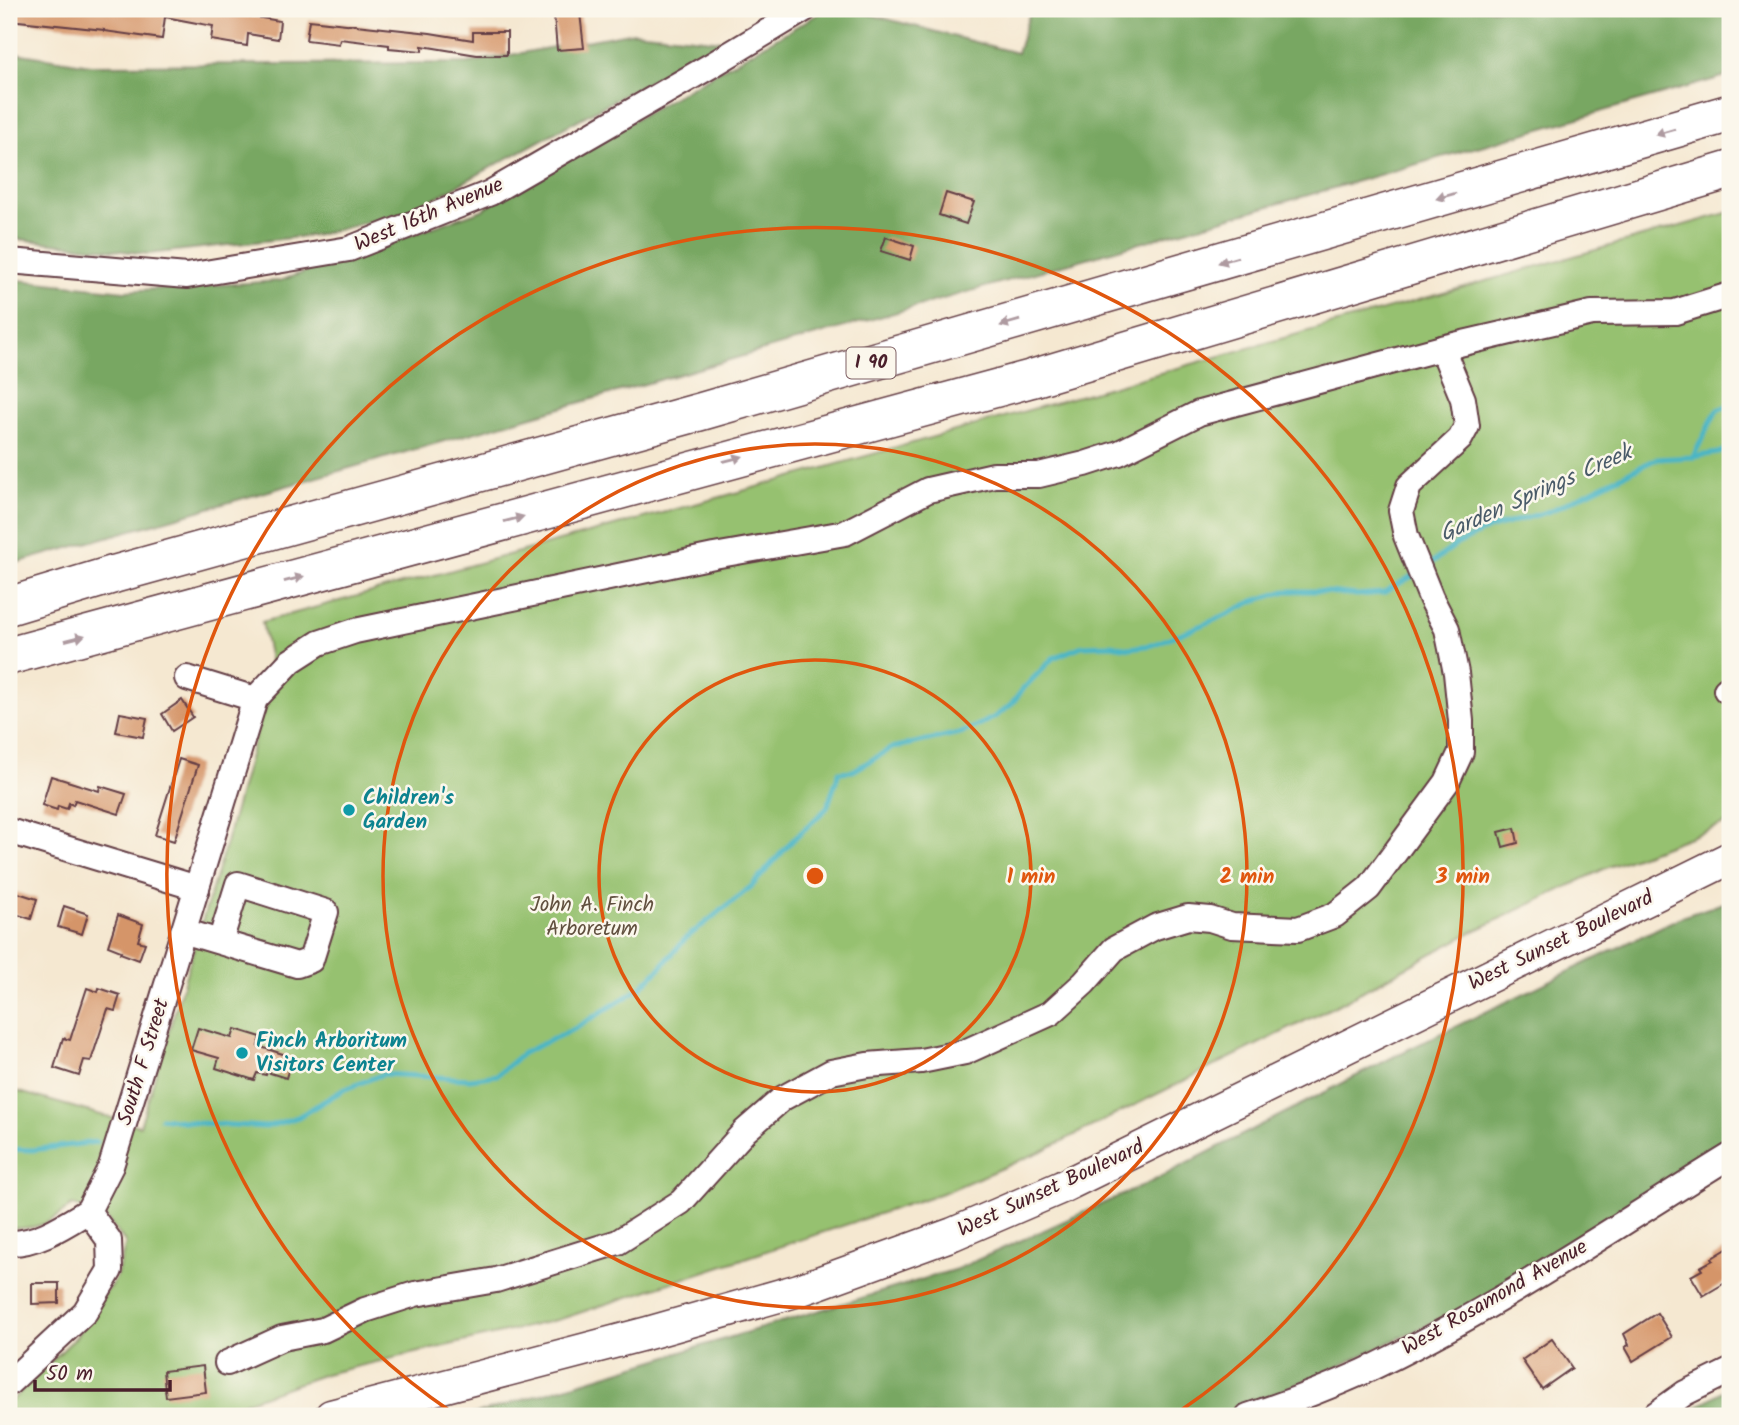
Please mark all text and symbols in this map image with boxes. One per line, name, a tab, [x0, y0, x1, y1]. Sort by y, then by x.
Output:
one-way arrow	[1654, 127, 1676, 138]
street label: West 16th Avenue	[349, 168, 509, 261]
one-way arrow	[1435, 191, 1457, 202]
one-way arrow	[1217, 255, 1238, 265]
one-way arrow	[998, 318, 1020, 329]
road number: I 90	[846, 348, 896, 378]
water label: Garden Springs Creek	[1434, 434, 1641, 553]
one-way arrow	[722, 453, 744, 464]
one-way arrow	[503, 513, 525, 524]
one-way arrow	[284, 573, 305, 583]
one-way arrow	[64, 632, 86, 643]
place label: Children's Garden	[363, 782, 454, 839]
marker: Children's Garden	[341, 802, 357, 818]
text: 1 min	[1007, 861, 1055, 894]
text: 2 min	[1220, 861, 1274, 894]
text: 3 min	[1435, 861, 1490, 894]
centre of rings	[803, 864, 827, 888]
street label: West Sunset Boulevard	[1463, 882, 1660, 1000]
park label: John A. Finch Arboretum	[530, 889, 654, 946]
street label: South F Street	[109, 994, 179, 1130]
place label: Finch Arboritum Visitors Center	[256, 1025, 407, 1082]
marker: Finch Arboritum Visitors Center	[234, 1045, 250, 1061]
street label: West Sunset Boulevard	[952, 1131, 1150, 1247]
street label: West Rosamond Avenue	[1396, 1231, 1595, 1365]
scale bar	[35, 1348, 170, 1392]
text: 50 m	[46, 1358, 93, 1391]

